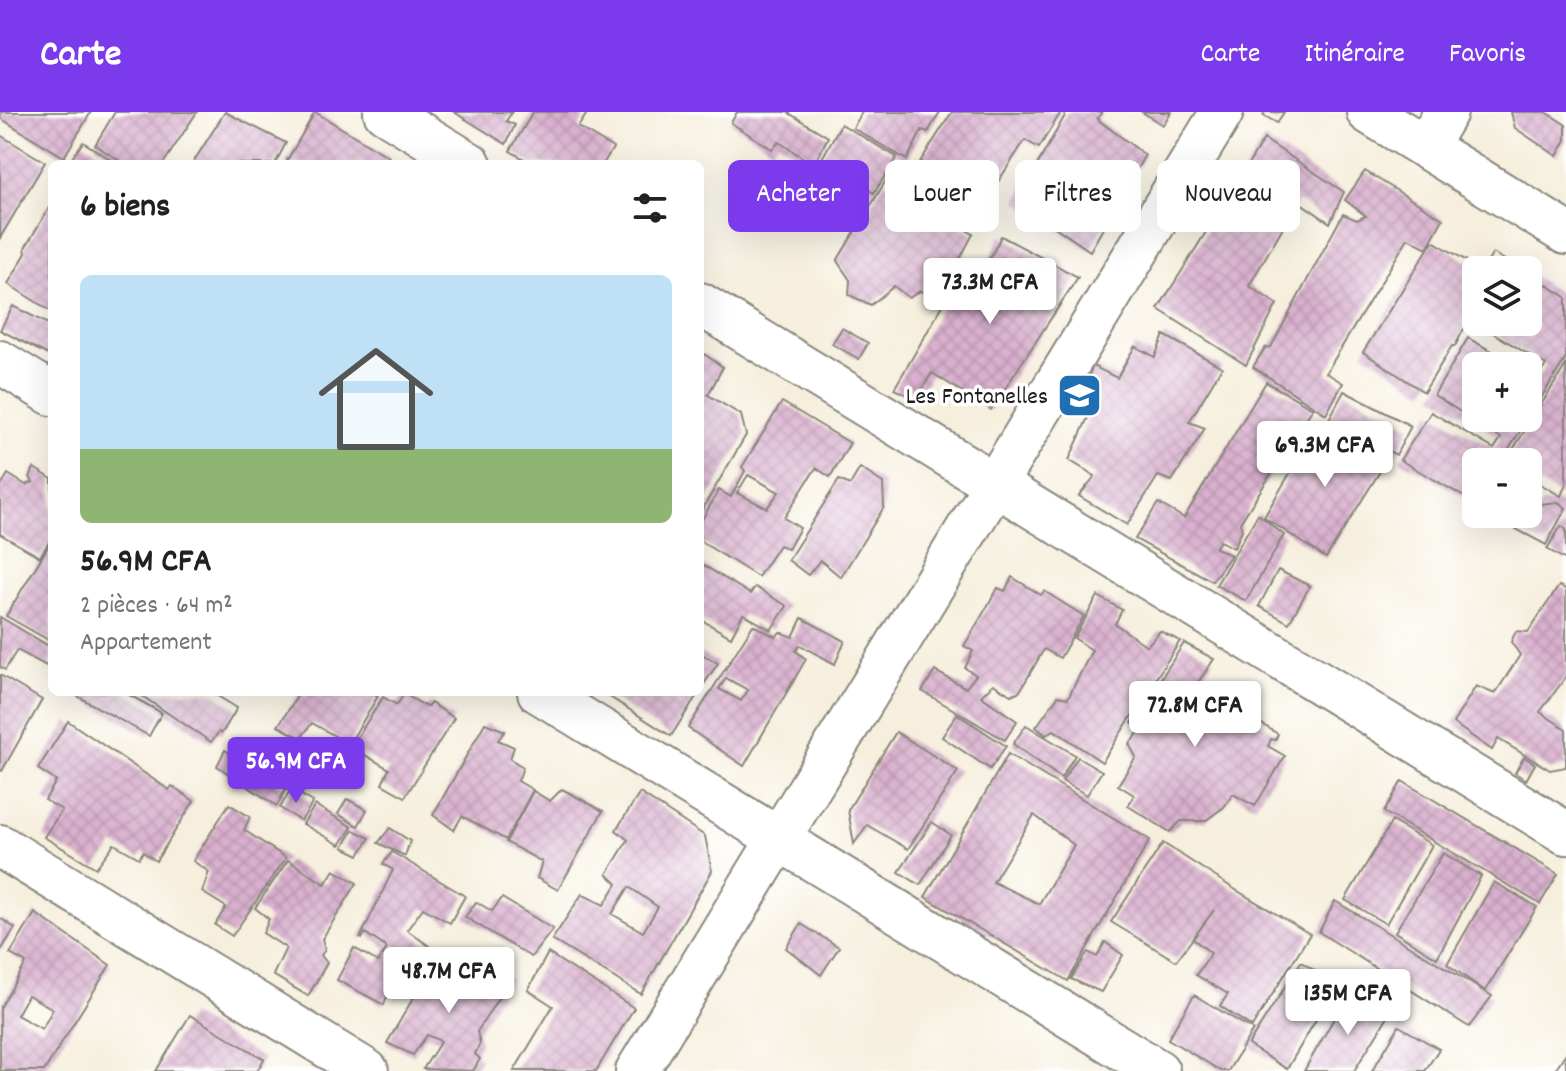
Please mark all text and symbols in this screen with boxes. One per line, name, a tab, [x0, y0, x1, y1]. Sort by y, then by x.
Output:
text: Carte	[40, 29, 121, 84]
text: Carte	[1200, 36, 1260, 76]
text: Itinéraire	[1304, 36, 1405, 76]
text: Favoris	[1449, 36, 1526, 76]
chip: Acheter	[728, 160, 869, 232]
chip: Louer	[885, 160, 999, 232]
chip: Filtres	[1015, 160, 1141, 232]
chip: Nouveau	[1157, 160, 1300, 232]
text: 6 biens	[80, 184, 170, 233]
icon: filters	[628, 186, 672, 230]
map controls	[1462, 256, 1542, 528]
button: layers	[1462, 256, 1542, 336]
pin: 73.3M CFA	[898, 258, 1082, 326]
text: 73.3M CFA	[941, 265, 1039, 302]
icon: home	[304, 327, 448, 471]
button: +	[1462, 352, 1542, 432]
school or university icon: Les Fontanelles	[1055, 371, 1103, 419]
place label: Les Fontanelles	[906, 381, 1048, 415]
pin: 69.3M CFA	[1233, 421, 1417, 489]
text: 69.3M CFA	[1275, 428, 1375, 465]
button: −	[1462, 448, 1542, 528]
text: 56.9M CFA	[80, 539, 212, 588]
text: 2 pièces · 64 m²	[80, 588, 233, 625]
text: Appartement	[80, 625, 212, 662]
pin: 72.8M CFA	[1103, 681, 1287, 749]
text: 72.8M CFA	[1147, 688, 1243, 725]
pin: 56.9M CFA	[204, 737, 388, 805]
text: 56.9M CFA	[246, 744, 346, 781]
pin: 48.7M CFA	[357, 947, 541, 1015]
text: 48.7M CFA	[401, 954, 497, 991]
pin: 135M CFA	[1265, 969, 1431, 1037]
text: 135M CFA	[1303, 976, 1393, 1013]

